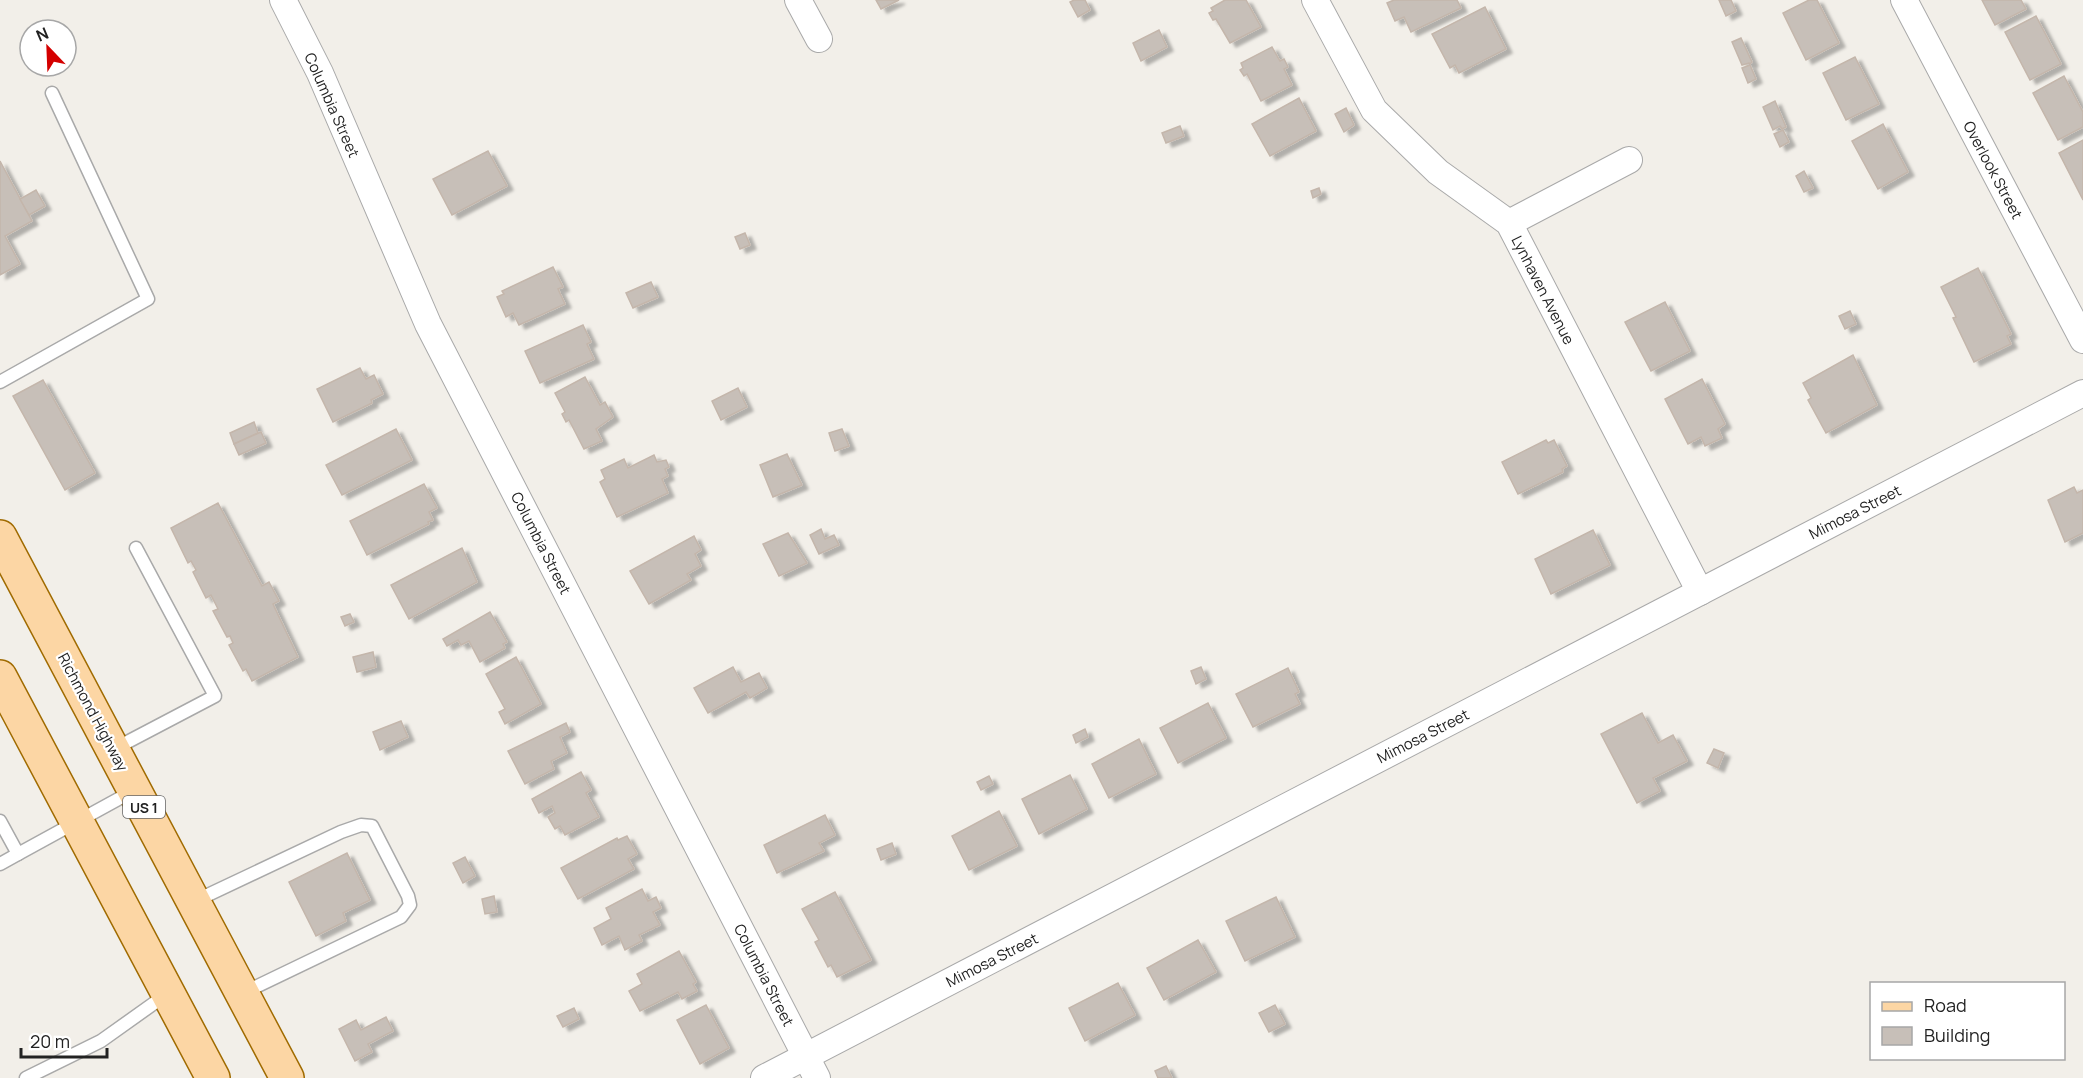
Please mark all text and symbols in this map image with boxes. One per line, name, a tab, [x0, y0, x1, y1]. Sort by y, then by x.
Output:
north arrow	[18, 18, 78, 78]
text: N	[33, 22, 52, 47]
street label: Columbia Street	[300, 49, 364, 161]
street label: Overlook Street	[1958, 117, 2028, 223]
street label: Lynhaven Avenue	[1506, 232, 1580, 348]
street label: Mimosa Street	[1805, 480, 1905, 544]
street label: Columbia Street	[506, 488, 576, 598]
street label: Richmond Highway	[53, 649, 133, 775]
street label: Mimosa Street	[1373, 704, 1473, 768]
road number: US 1	[123, 796, 165, 818]
street label: Columbia Street	[729, 920, 799, 1030]
street label: Mimosa Street	[942, 928, 1042, 992]
legend	[1870, 982, 2065, 1060]
text: Road	[1924, 993, 1967, 1017]
scale bar	[21, 1021, 106, 1059]
text: Building	[1924, 1023, 1990, 1047]
text: 20 m	[30, 1029, 70, 1053]

